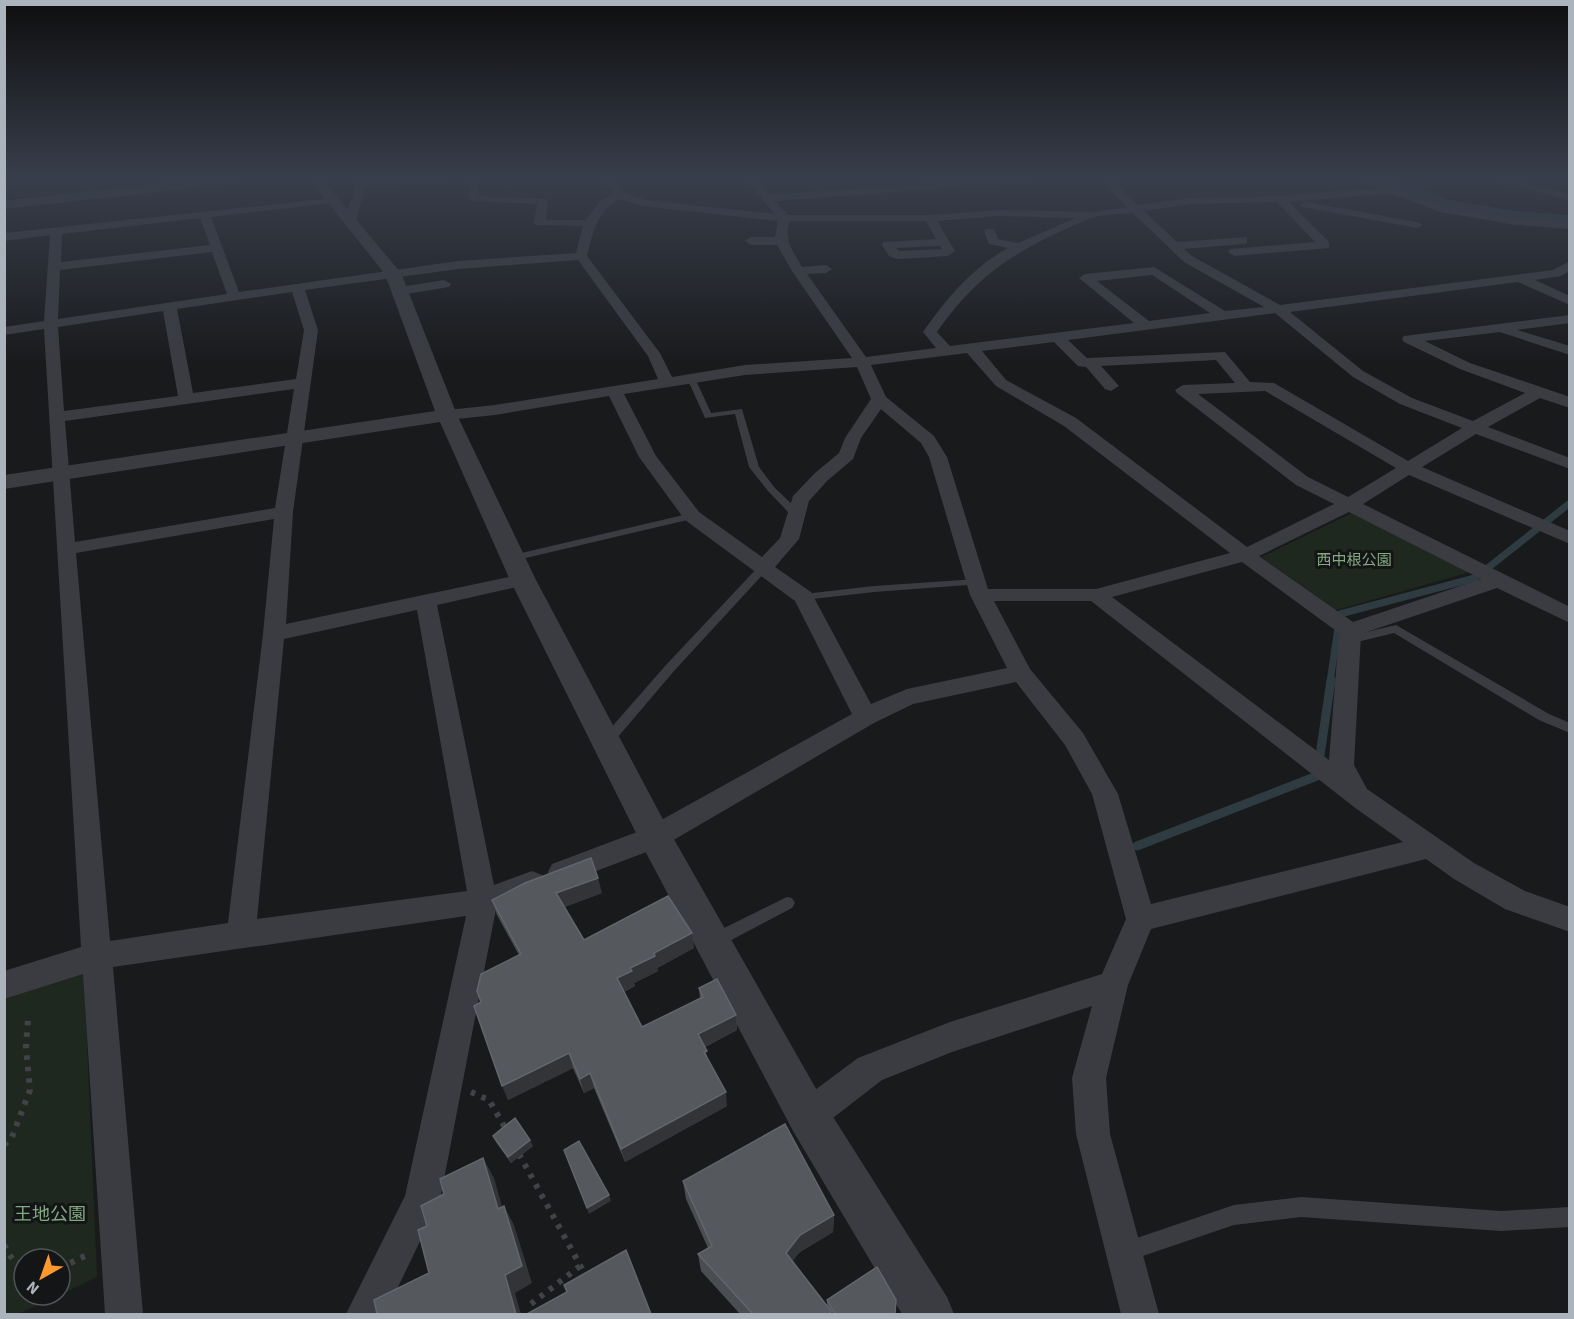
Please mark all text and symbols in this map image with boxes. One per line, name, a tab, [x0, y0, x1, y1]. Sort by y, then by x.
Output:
park label: 西中根公園	[1316, 550, 1392, 571]
park label: 王地公園	[14, 1202, 86, 1227]
north arrow	[12, 1247, 72, 1307]
text: N	[22, 1276, 44, 1300]

